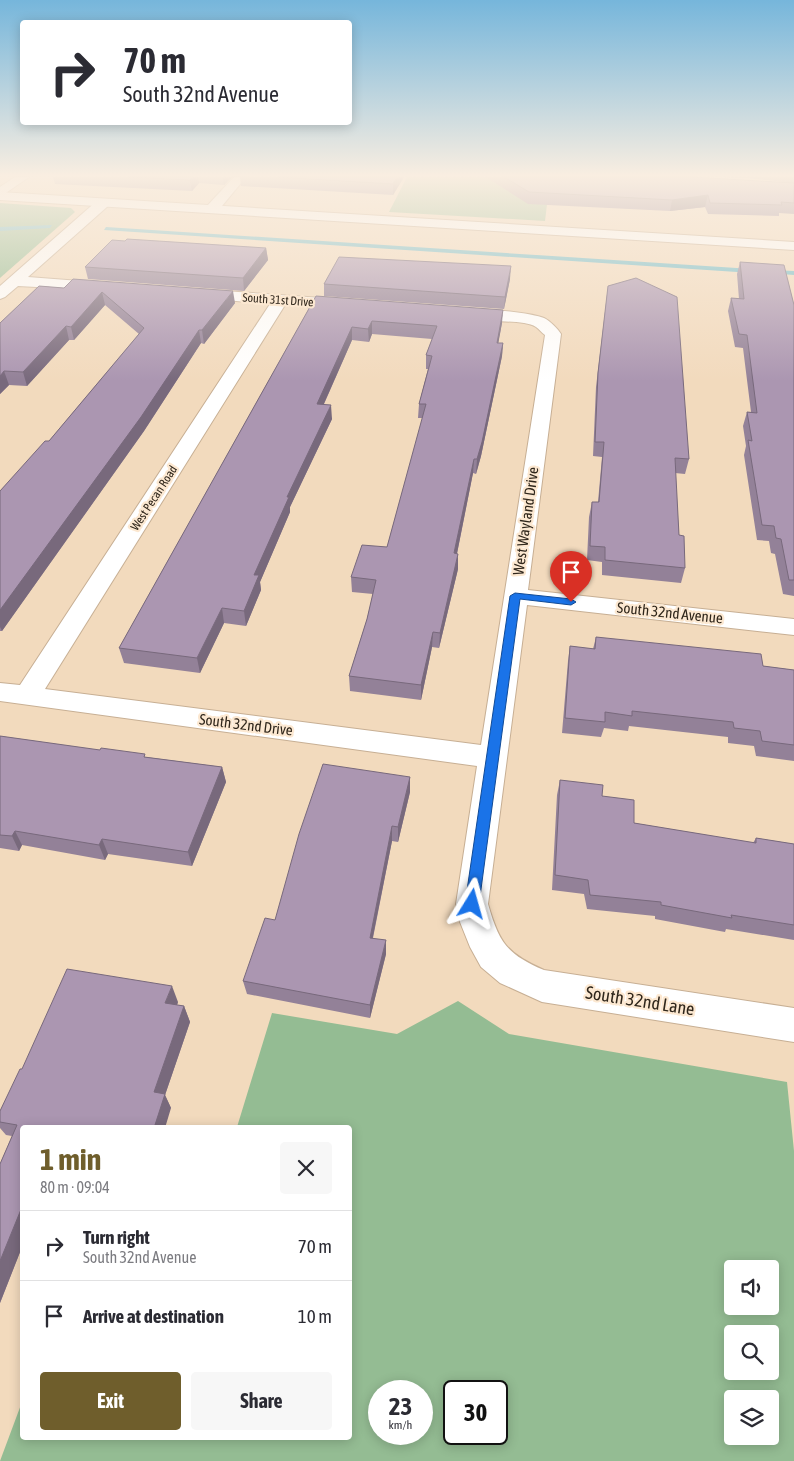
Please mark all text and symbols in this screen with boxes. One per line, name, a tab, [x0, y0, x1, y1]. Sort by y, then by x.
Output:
icon: right	[40, 40, 105, 105]
text: 70 m	[123, 40, 186, 80]
text: South 32nd Avenue	[123, 81, 279, 107]
street label: South 31st Drive	[242, 291, 314, 309]
street label: West Pecan Road	[128, 463, 180, 533]
street label: West Wayland Drive	[510, 466, 542, 576]
pin	[550, 551, 592, 602]
icon: arrive	[557, 558, 585, 586]
street label: South 32nd Avenue	[616, 598, 724, 627]
street label: South 32nd Drive	[198, 710, 294, 739]
position arrow	[445, 877, 497, 929]
street label: South 32nd Lane	[584, 982, 696, 1019]
text: 1 min	[40, 1142, 101, 1176]
button: close	[280, 1142, 332, 1194]
text: 80 m · 09:04	[40, 1178, 110, 1196]
text: Turn right	[83, 1226, 150, 1248]
icon: right	[40, 1232, 68, 1260]
text: 70 m	[298, 1235, 332, 1257]
text: South 32nd Avenue	[83, 1248, 196, 1266]
map controls	[724, 1260, 779, 1445]
button: sound	[724, 1260, 779, 1315]
icon: arrive	[40, 1302, 68, 1330]
text: Arrive at destination	[83, 1305, 224, 1327]
text: 10 m	[298, 1305, 332, 1327]
button: search	[724, 1325, 779, 1380]
button: Exit	[40, 1372, 181, 1430]
button: Share	[191, 1372, 332, 1430]
speed limit sign: 30	[443, 1380, 508, 1445]
button: layers	[724, 1390, 779, 1445]
text: 23	[389, 1392, 412, 1420]
text: km/h	[389, 1418, 412, 1432]

